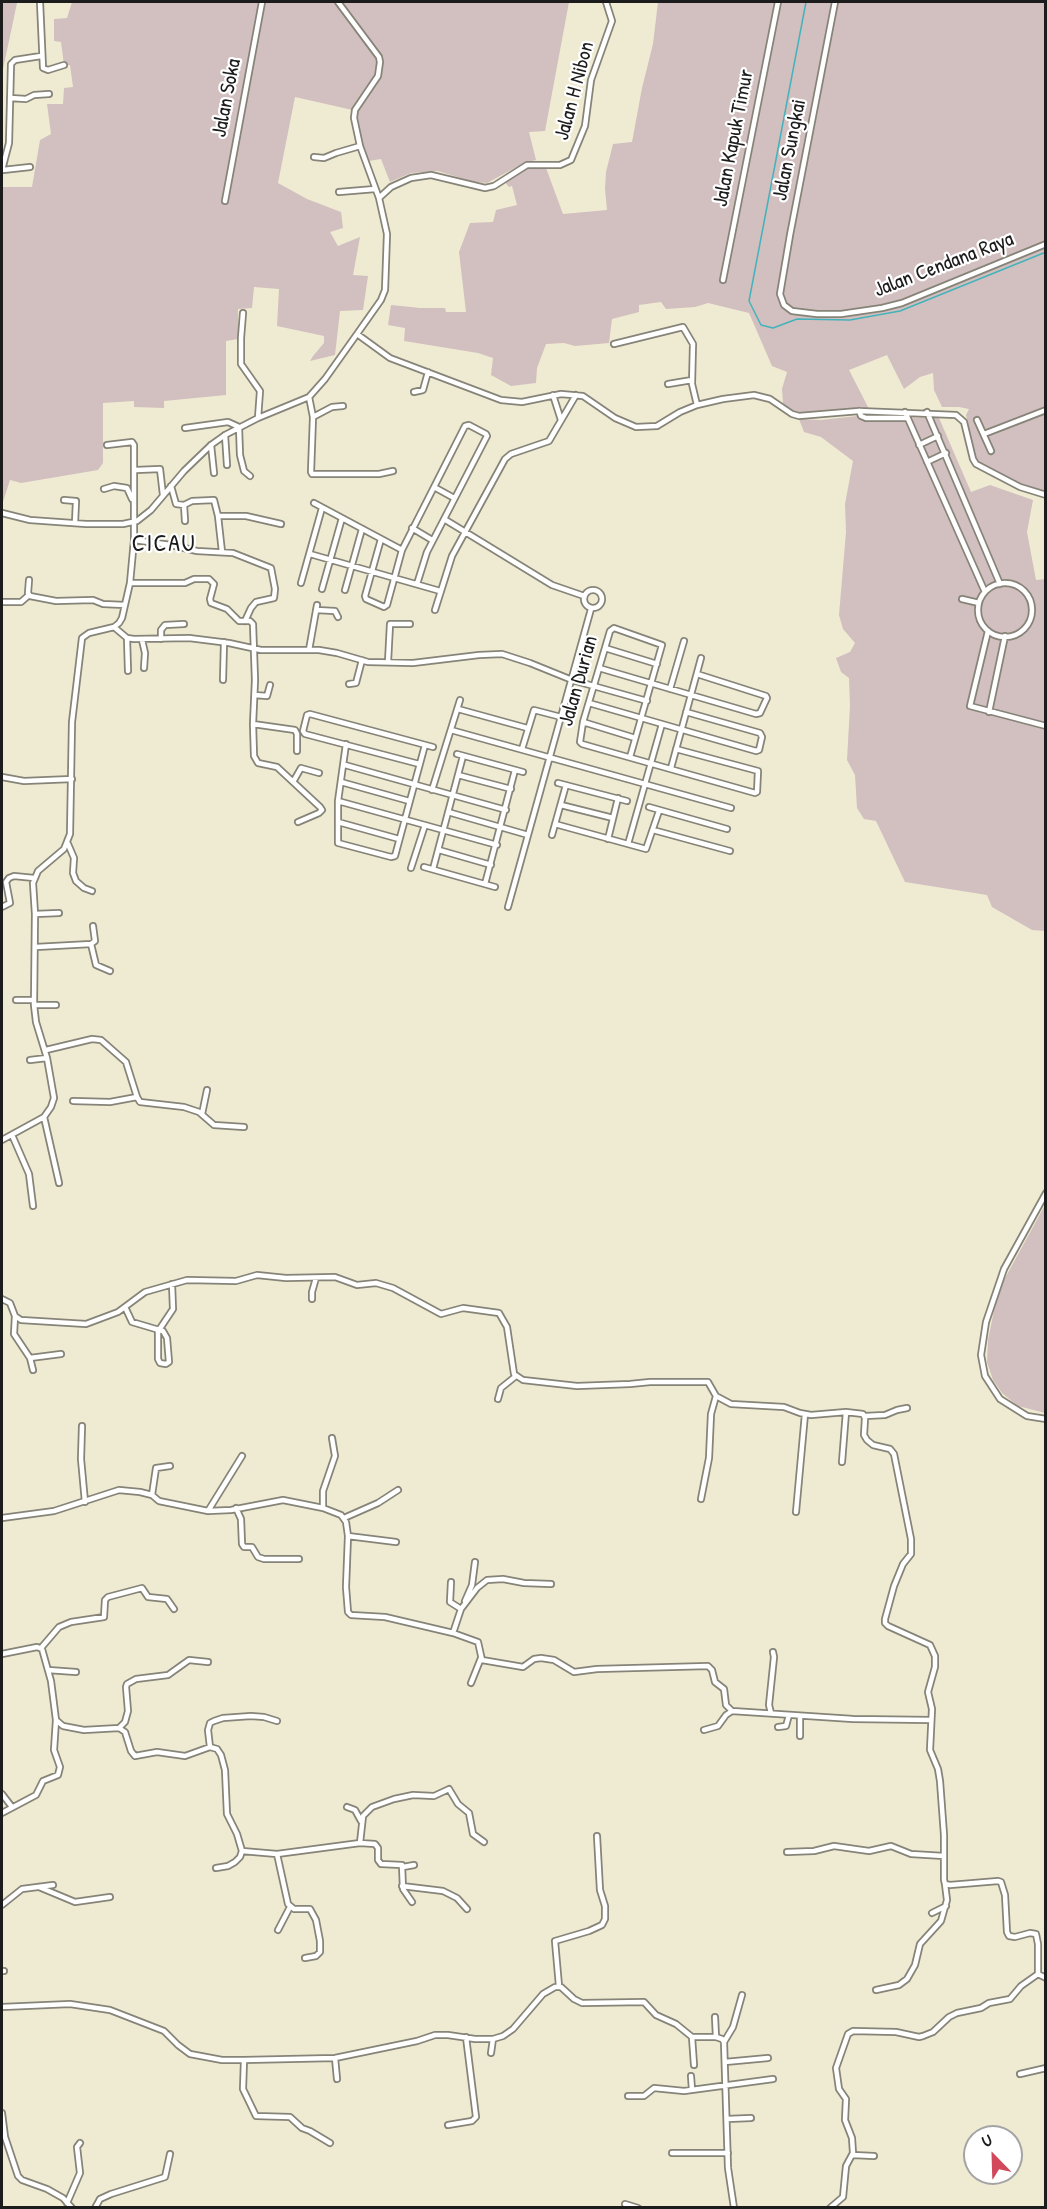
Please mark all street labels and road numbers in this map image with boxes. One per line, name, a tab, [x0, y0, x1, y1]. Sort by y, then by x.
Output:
street label: Jalan H Nibon	[550, 39, 600, 143]
street label: Jalan Soka	[207, 57, 247, 139]
street label: Jalan Kapuk Timur	[708, 67, 760, 209]
street label: Jalan Sungkai	[768, 97, 812, 203]
street label: Jalan Cendana Raya	[871, 227, 1017, 303]
street label: Jalan Durian	[554, 633, 604, 729]

